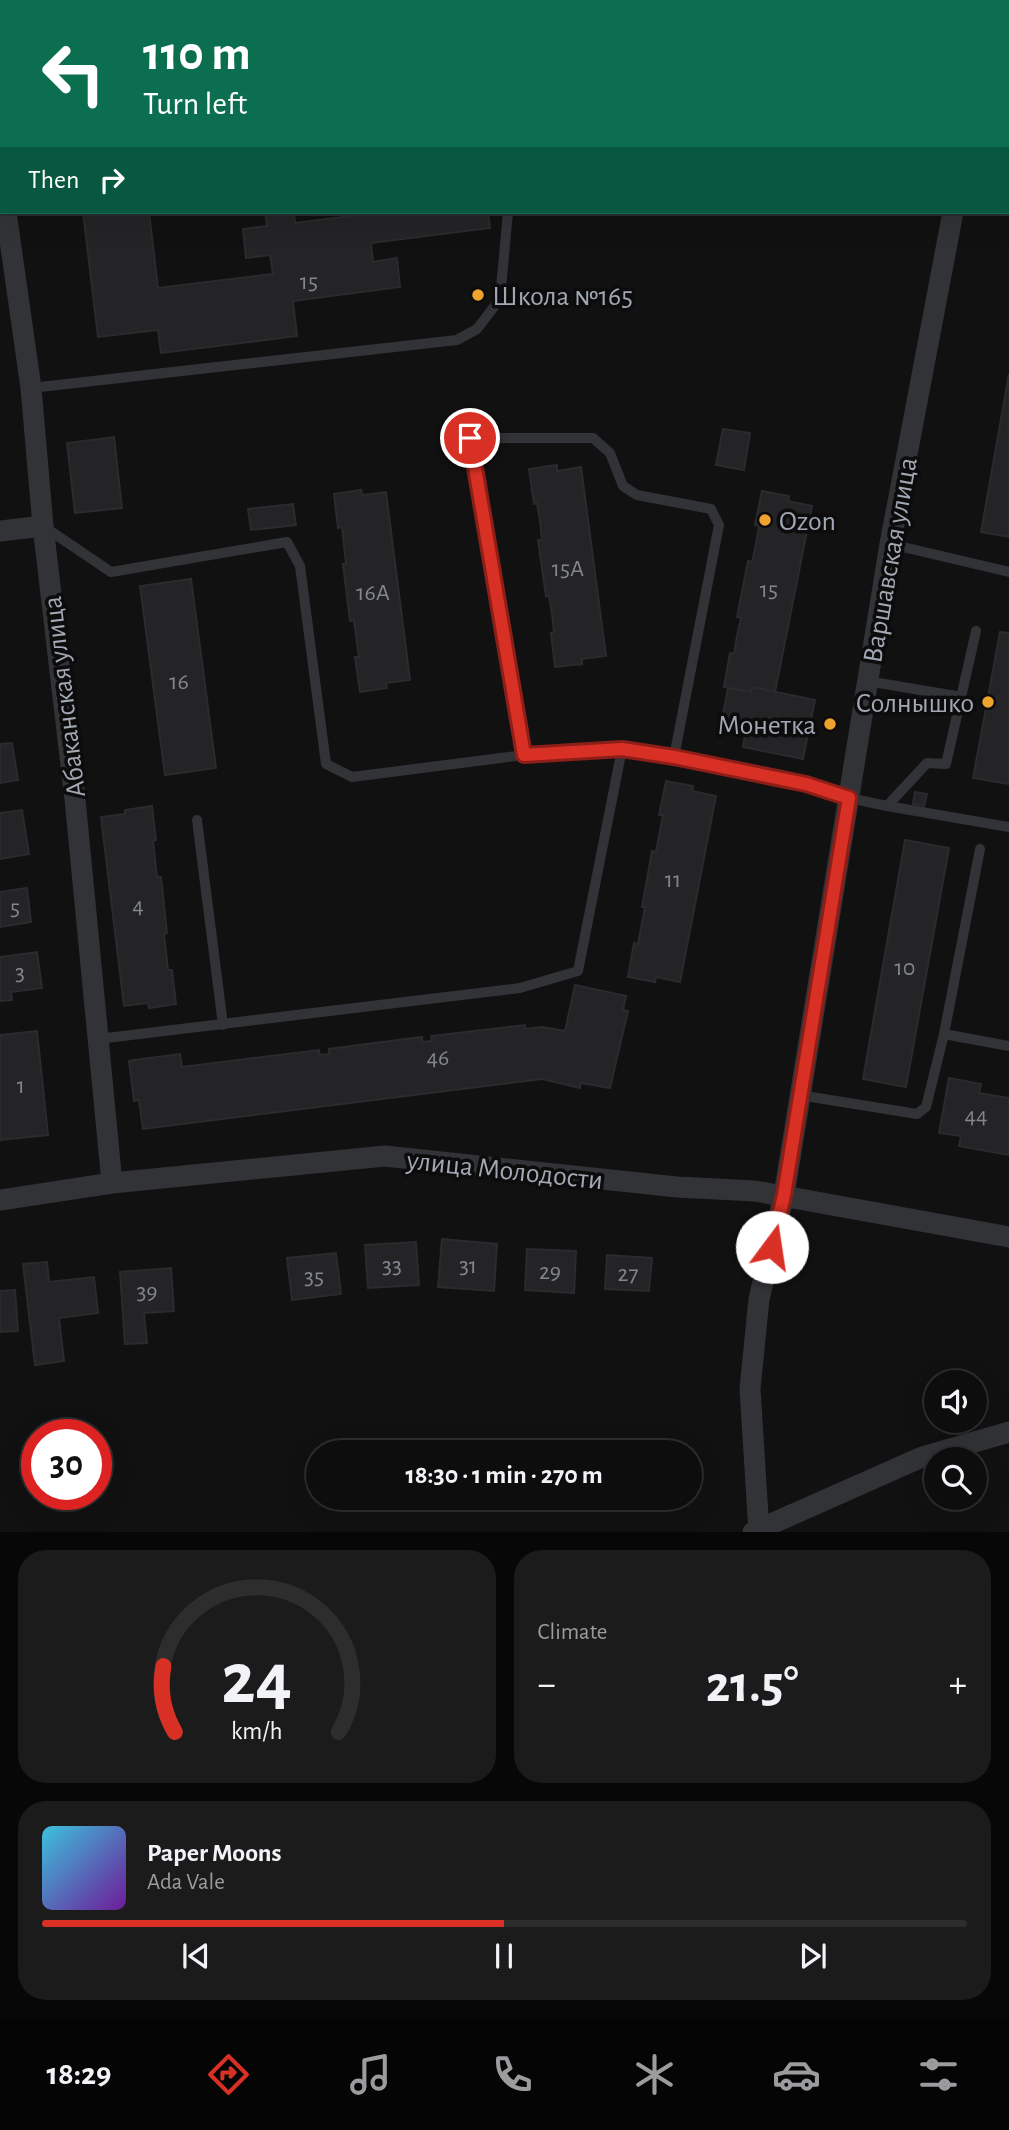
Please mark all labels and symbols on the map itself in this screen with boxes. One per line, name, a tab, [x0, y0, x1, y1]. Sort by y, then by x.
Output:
house number: 15	[300, 270, 318, 294]
place label: Школа №165	[492, 283, 633, 311]
marker: Школа №165	[470, 287, 486, 303]
pin	[440, 408, 500, 468]
street label: Варшавская улица	[859, 455, 923, 665]
place label: Ozon	[779, 508, 836, 536]
marker: Ozon	[757, 512, 773, 528]
house number: 15А	[552, 557, 584, 581]
house number: 15	[760, 578, 778, 602]
house number: 16А	[356, 581, 390, 605]
street label: Абаканская улица	[39, 594, 91, 799]
house number: 16	[169, 670, 189, 694]
place label: Солнышко	[856, 690, 974, 718]
marker: Солнышко	[980, 694, 996, 710]
place label: Монетка	[717, 712, 816, 740]
marker: Монетка	[822, 716, 838, 732]
house number: 11	[665, 868, 681, 892]
house number: 4	[132, 894, 144, 918]
house number: 5	[10, 896, 20, 920]
house number: 10	[895, 956, 915, 980]
house number: 3	[15, 961, 25, 985]
house number: 46	[427, 1046, 449, 1070]
house number: 1	[17, 1074, 25, 1098]
house number: 44	[964, 1104, 988, 1128]
street label: улица Молодости	[404, 1147, 604, 1195]
position arrow	[735, 1210, 809, 1284]
house number: 33	[382, 1254, 402, 1278]
house number: 31	[459, 1254, 477, 1278]
house number: 29	[539, 1260, 561, 1284]
house number: 27	[618, 1262, 638, 1286]
house number: 35	[304, 1265, 324, 1289]
house number: 39	[136, 1280, 158, 1304]
speed limit sign: 30	[21, 1419, 112, 1510]

